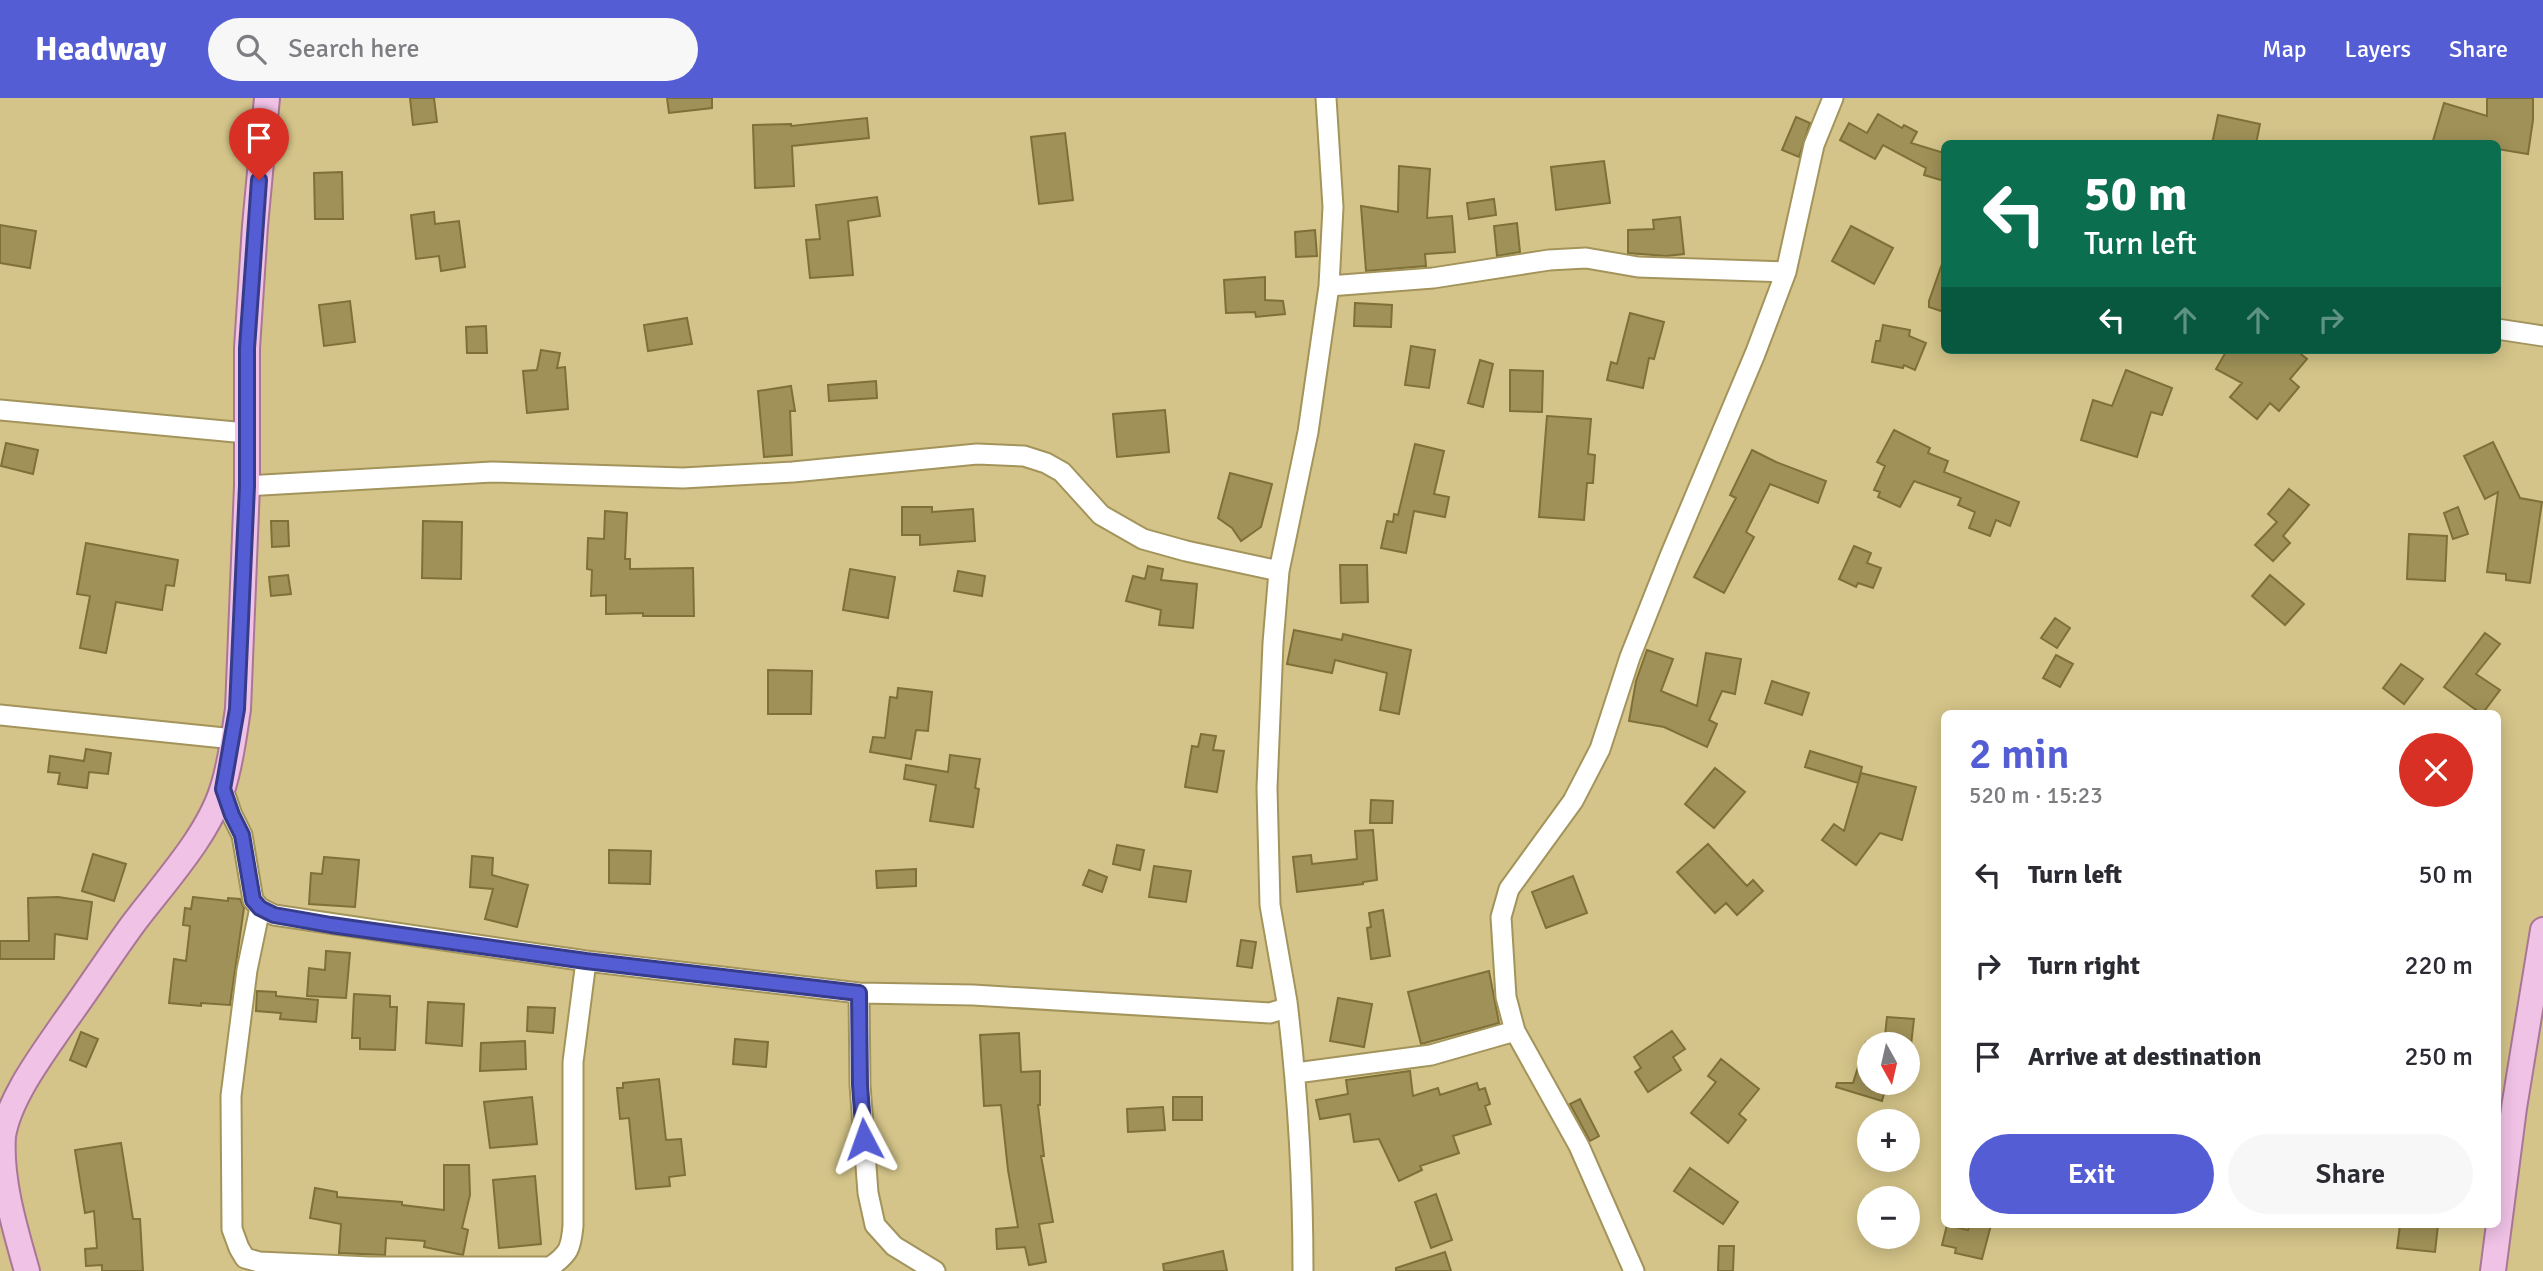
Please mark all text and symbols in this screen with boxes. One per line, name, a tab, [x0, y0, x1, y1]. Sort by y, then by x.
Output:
search box	[208, 18, 698, 81]
text: Headway	[35, 29, 166, 70]
icon: search	[232, 30, 270, 68]
text: Search here	[288, 33, 419, 65]
text: Map	[2262, 34, 2307, 64]
text: Layers	[2345, 34, 2411, 64]
text: Share	[2449, 34, 2508, 64]
pin	[229, 108, 289, 180]
icon: arrive	[240, 119, 278, 157]
text: 50 m	[2084, 164, 2187, 224]
icon: left	[1969, 168, 2060, 259]
text: Turn left	[2084, 224, 2197, 263]
icon: left	[2093, 301, 2131, 339]
icon: ahead	[2166, 301, 2204, 339]
icon: ahead	[2239, 301, 2277, 339]
icon: right	[2312, 301, 2350, 339]
text: 2 min	[1969, 729, 2070, 780]
button: close	[2399, 733, 2473, 807]
text: 520 m · 15:23	[1969, 781, 2103, 810]
icon: left	[1969, 856, 2007, 894]
text: Turn left	[2028, 859, 2122, 891]
text: 50 m	[2418, 859, 2473, 891]
icon: right	[1969, 947, 2007, 985]
text: Turn right	[2028, 950, 2140, 982]
text: 220 m	[2404, 950, 2473, 982]
north arrow	[1857, 1032, 1920, 1096]
map controls	[1857, 1032, 1920, 1249]
icon: arrive	[1969, 1038, 2007, 1076]
text: Arrive at destination	[2028, 1041, 2261, 1073]
text: 250 m	[2404, 1041, 2473, 1073]
position arrow	[827, 1102, 901, 1176]
button: +	[1857, 1109, 1920, 1172]
button: Exit	[1969, 1134, 2214, 1214]
button: Share	[2228, 1134, 2473, 1214]
button: −	[1857, 1186, 1920, 1249]

